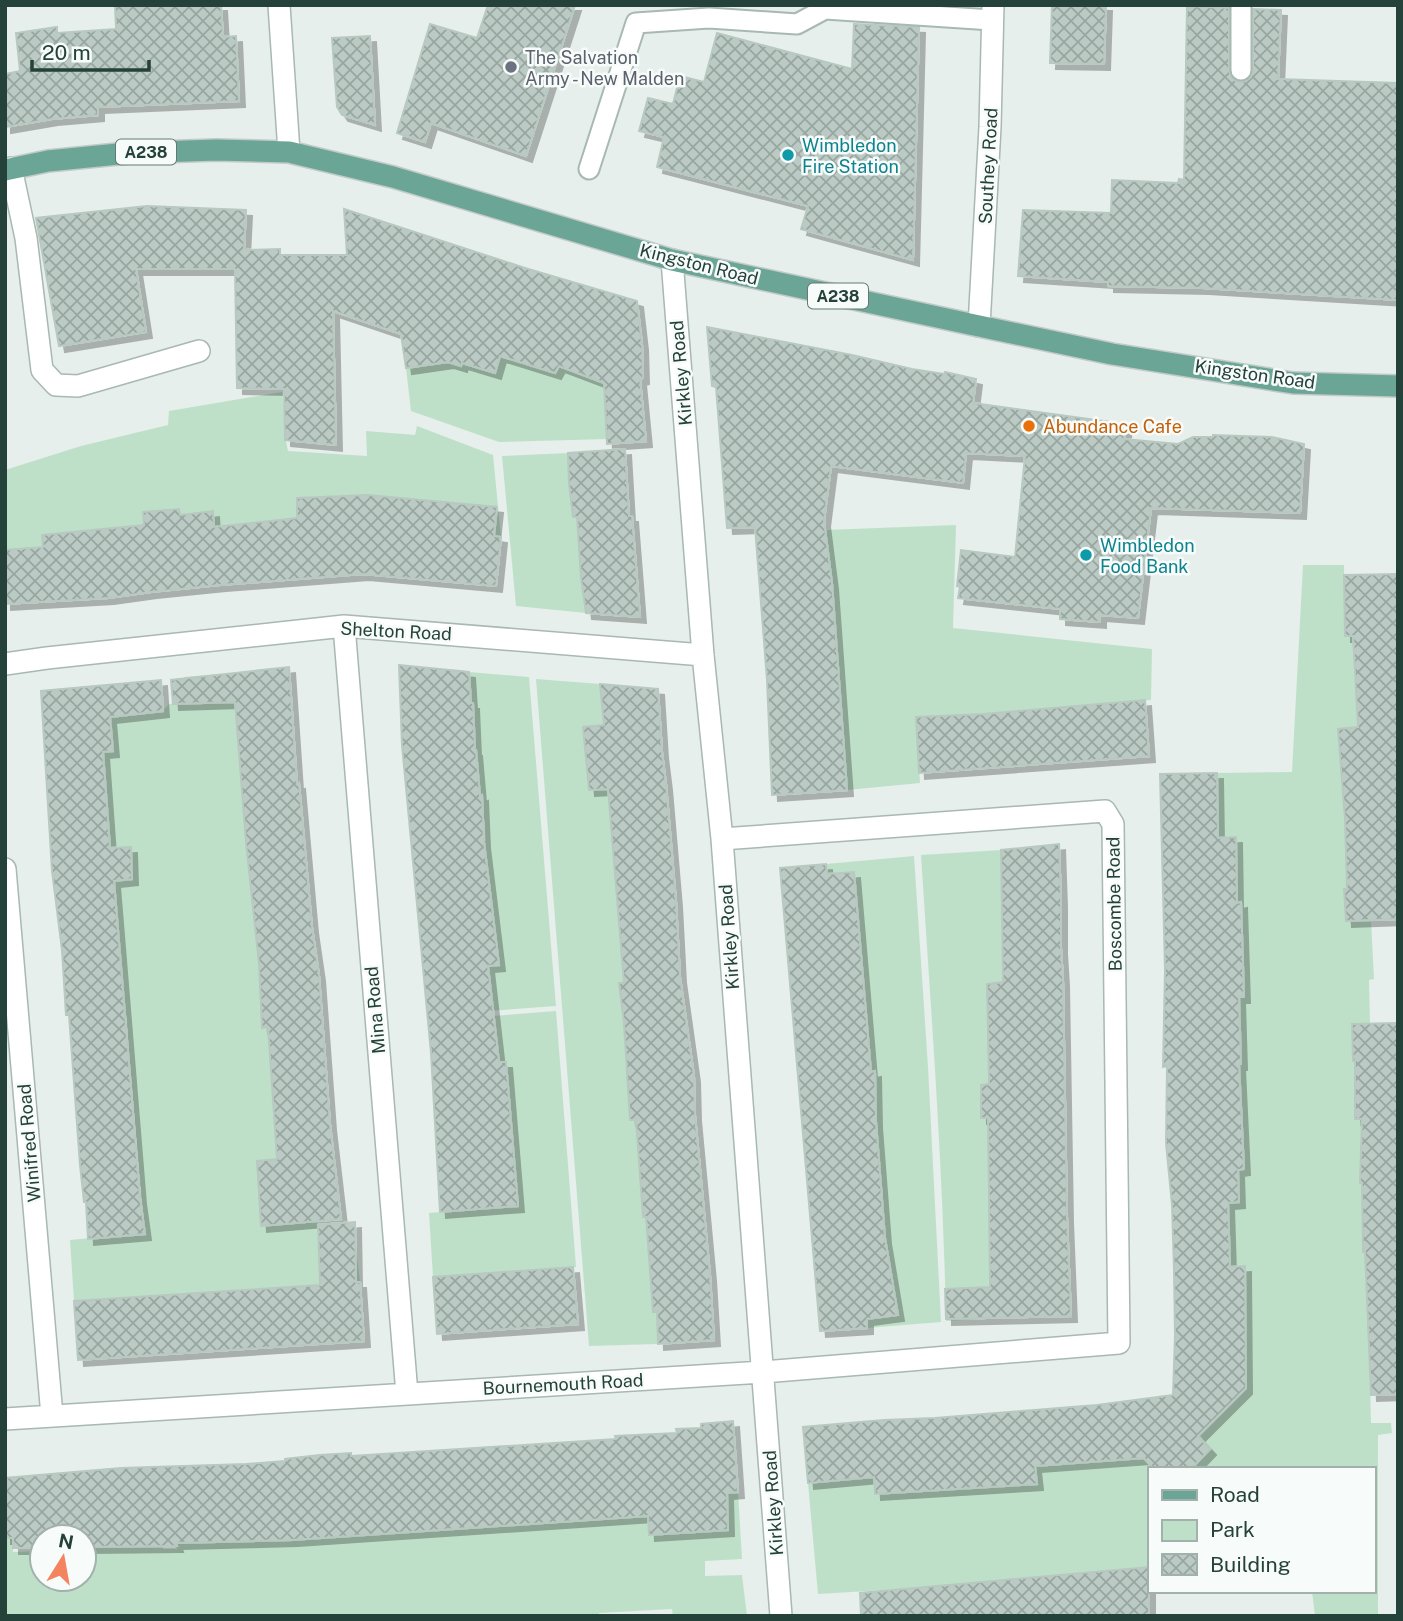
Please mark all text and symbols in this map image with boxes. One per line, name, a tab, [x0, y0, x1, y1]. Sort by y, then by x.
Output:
scale bar	[32, 28, 149, 72]
text: 20 m	[42, 40, 91, 65]
place label: The Salvation Army - New Malden	[525, 47, 684, 89]
marker: The Salvation Army - New Malden	[503, 59, 519, 75]
street label: Southey Road	[974, 107, 1002, 225]
place label: Wimbledon Fire Station	[802, 135, 899, 177]
road number: A238	[116, 140, 176, 164]
marker: Wimbledon Fire Station	[780, 147, 796, 163]
street label: Kingston Road	[638, 239, 760, 289]
road number: A238	[808, 284, 868, 308]
street label: Kirkley Road	[666, 319, 696, 427]
street label: Kingston Road	[1193, 355, 1317, 393]
place label: Abundance Cafe	[1043, 416, 1182, 437]
marker: Abundance Cafe	[1021, 418, 1037, 434]
place label: Wimbledon Food Bank	[1100, 535, 1195, 577]
marker: Wimbledon Food Bank	[1078, 547, 1094, 563]
street label: Shelton Road	[340, 618, 452, 644]
street label: Boscombe Road	[1102, 836, 1126, 972]
street label: Kirkley Road	[715, 884, 743, 990]
street label: Mina Road	[361, 965, 389, 1055]
street label: Winifred Road	[13, 1083, 45, 1203]
street label: Bournemouth Road	[482, 1369, 644, 1399]
street label: Kirkley Road	[759, 1450, 787, 1556]
legend	[1148, 1467, 1375, 1593]
text: Road	[1210, 1482, 1260, 1507]
text: Park	[1210, 1517, 1255, 1542]
north arrow	[28, 1523, 98, 1593]
text: N	[57, 1529, 76, 1554]
text: Building	[1210, 1552, 1291, 1577]

